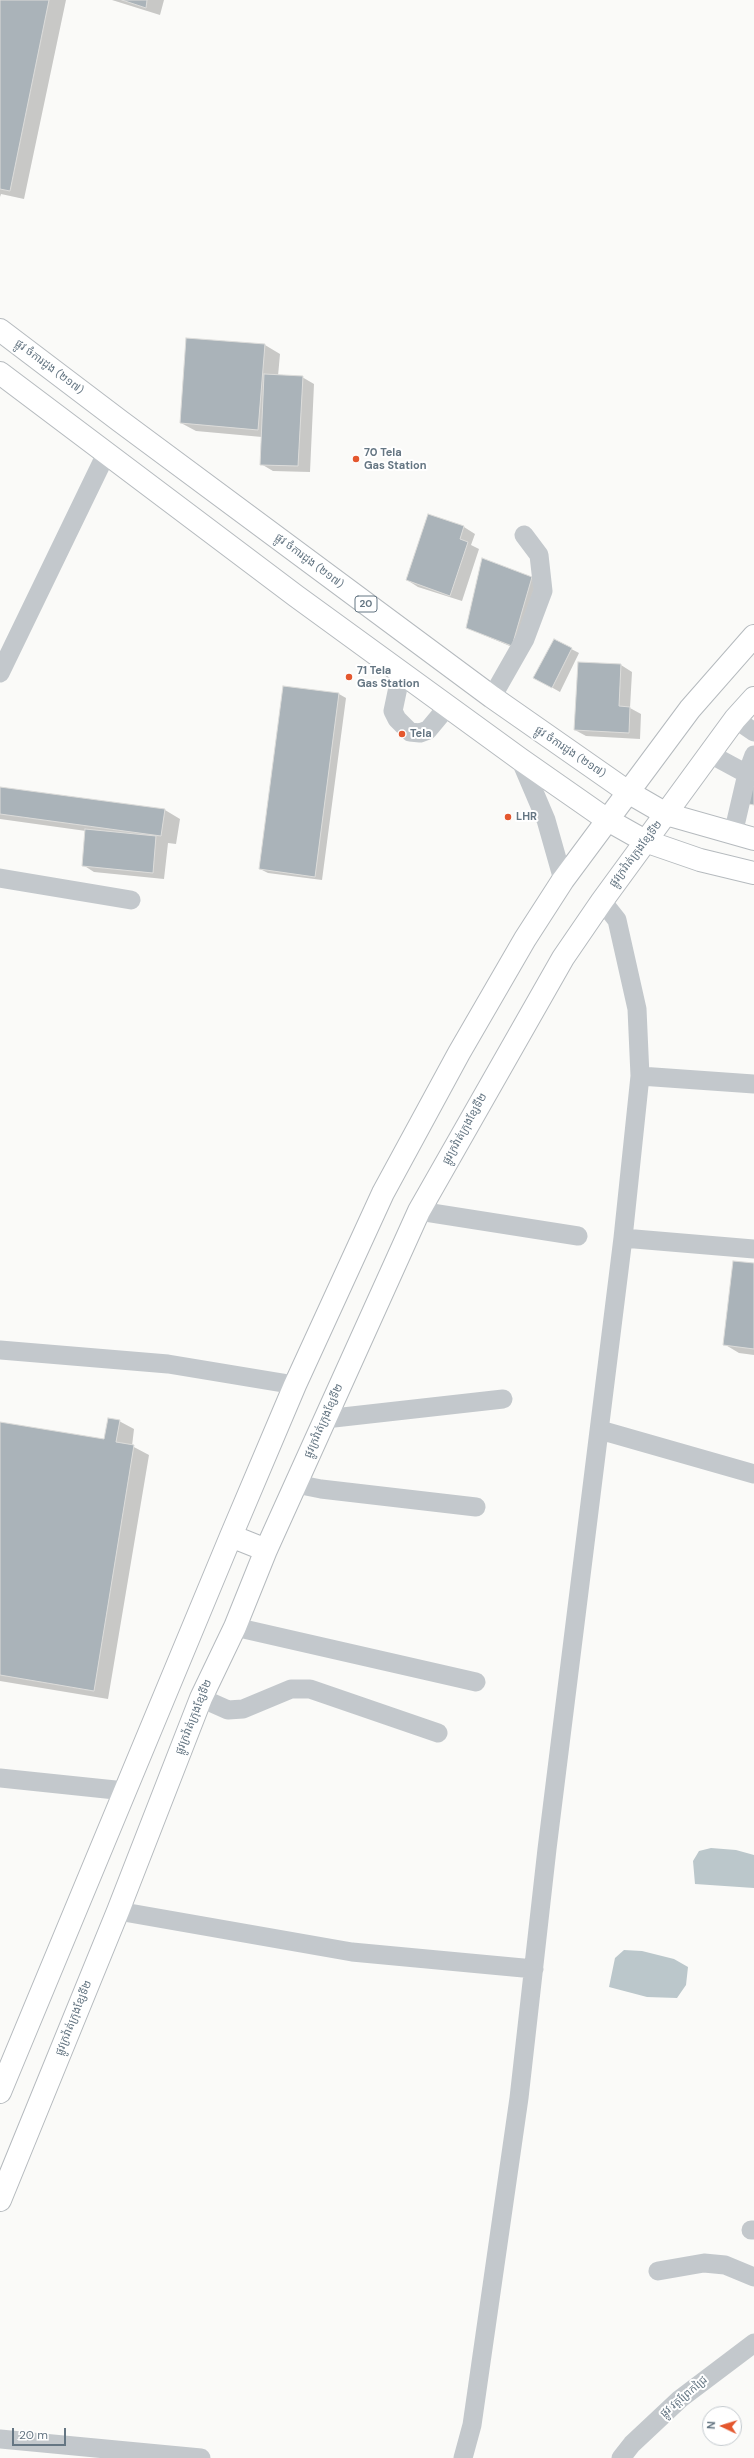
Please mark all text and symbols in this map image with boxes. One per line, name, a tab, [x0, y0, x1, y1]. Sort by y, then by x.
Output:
street label: ផ្លូវ ចំការដូង (២១៧)	[12, 337, 86, 397]
place label: 70 Tela Gas Station	[364, 446, 427, 472]
marker: 70 Tela Gas Station	[351, 454, 361, 464]
street label: ផ្លូវ ចំការដូង (២១៧)	[272, 531, 346, 591]
road number: 20	[355, 596, 377, 612]
place label: 71 Tela Gas Station	[357, 664, 420, 690]
marker: 71 Tela Gas Station	[344, 672, 354, 682]
street label: ផ្លូវ ចំការដូង (២១៧)	[532, 723, 608, 781]
place label: Tela	[410, 727, 432, 741]
marker: Tela	[397, 729, 407, 739]
place label: LHR	[516, 810, 537, 824]
marker: LHR	[503, 812, 513, 822]
street label: ផ្លូវក្រវ៉ាត់ក្រុងខ្សែទី២	[607, 818, 665, 890]
street label: ផ្លូវក្រវ៉ាត់ក្រុងខ្សែទី២	[440, 1091, 490, 1167]
street label: ផ្លូវក្រវ៉ាត់ក្រុងខ្សែទី២	[302, 1382, 346, 1460]
street label: ផ្លូវក្រវ៉ាត់ក្រុងខ្សែទី២	[173, 1677, 215, 1757]
street label: ផ្លូវក្រវ៉ាត់ក្រុងខ្សែទី២	[53, 1978, 95, 2058]
street label: ផ្លូវ វត្តព្រែកជ្រៃ	[658, 2373, 710, 2421]
north arrow	[702, 2406, 742, 2446]
scale bar	[14, 2420, 68, 2446]
text: N	[704, 2421, 718, 2430]
text: 20 m	[19, 2427, 48, 2443]

